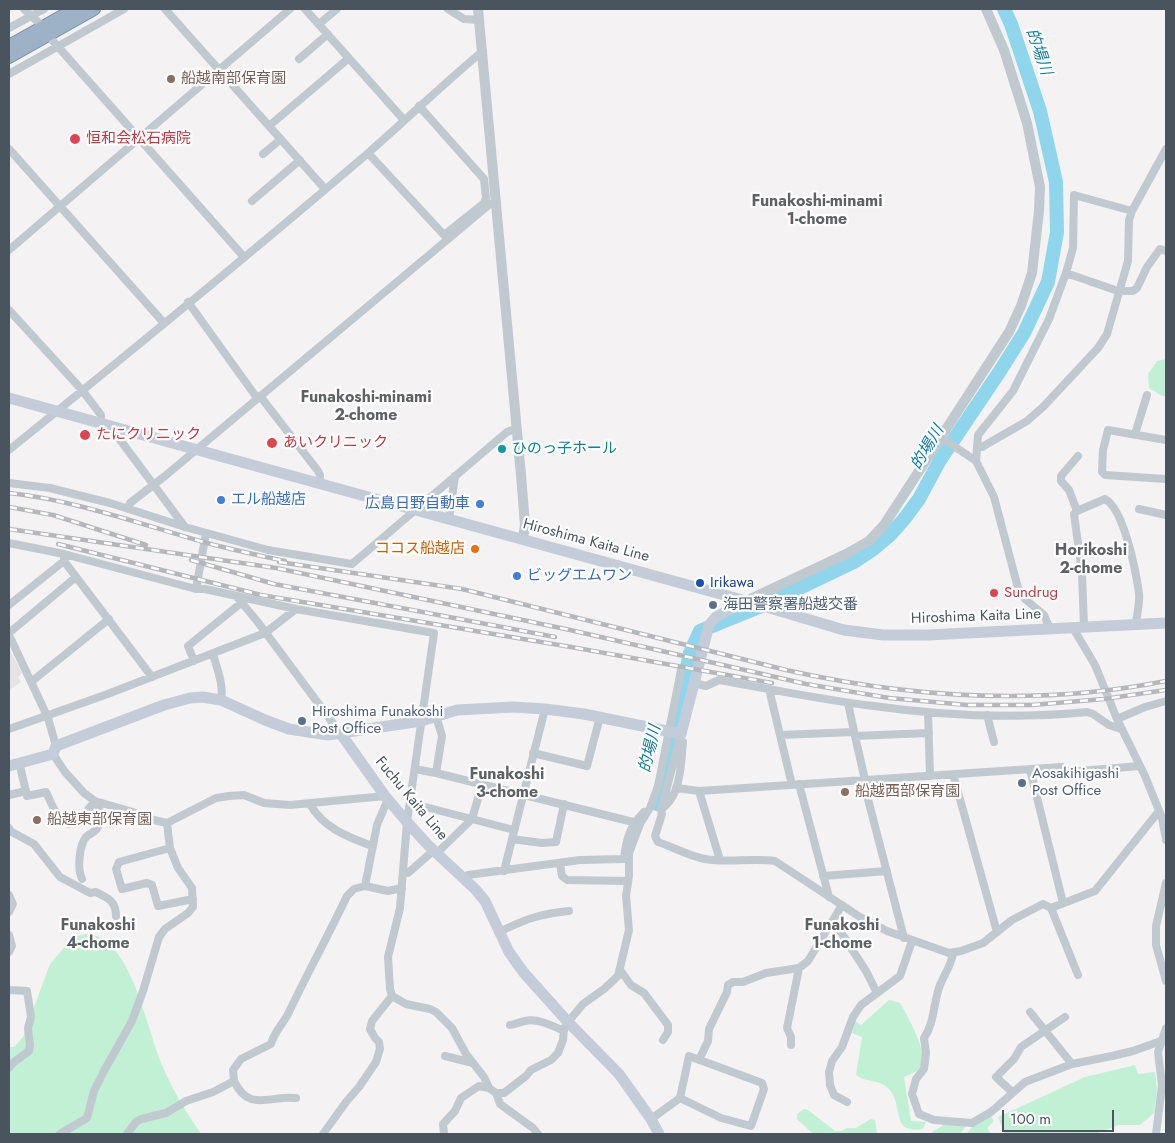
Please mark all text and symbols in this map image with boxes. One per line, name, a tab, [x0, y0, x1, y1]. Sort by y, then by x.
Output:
water label: 的場川	[1021, 26, 1055, 78]
place label: 船越南部保育園	[181, 70, 286, 88]
marker: 船越南部保育園	[165, 73, 177, 85]
place label: 恒和会松石病院	[86, 130, 191, 148]
marker: 恒和会松石病院	[68, 132, 82, 146]
district label: Funakoshi-minami 1-chome	[751, 192, 883, 230]
district label: Funakoshi-minami 2-chome	[300, 388, 432, 426]
water label: 的場川	[907, 422, 949, 474]
place label: たにクリニック	[96, 426, 201, 444]
marker: たにクリニック	[78, 428, 92, 442]
place label: あいクリニック	[283, 434, 388, 452]
marker: あいクリニック	[265, 436, 279, 450]
place label: ひのっ子ホール	[512, 440, 617, 458]
marker: ひのっ子ホール	[496, 443, 508, 455]
place label: エル船越店	[231, 491, 306, 509]
marker: エル船越店	[215, 494, 227, 506]
place label: 広島日野自動車	[365, 495, 470, 513]
marker: 広島日野自動車	[474, 498, 486, 510]
street label: Hiroshima Kaita Line	[521, 515, 651, 567]
place label: ココス船越店	[375, 540, 465, 558]
district label: Horikoshi 2-chome	[1055, 541, 1127, 579]
marker: ココス船越店	[469, 543, 481, 555]
place label: ビッグエムワン	[527, 567, 632, 585]
marker: ビッグエムワン	[511, 570, 523, 582]
place label: Irikawa	[710, 574, 754, 592]
marker: Irikawa	[694, 577, 706, 589]
place label: Sundrug	[1004, 584, 1058, 602]
marker: Sundrug	[988, 587, 1000, 599]
place label: 海田警察署船越交番	[723, 596, 858, 614]
marker: 海田警察署船越交番	[707, 599, 719, 611]
street label: Hiroshima Kaita Line	[911, 606, 1041, 628]
place label: Hiroshima Funakoshi Post Office	[312, 703, 444, 738]
marker: Hiroshima Funakoshi Post Office	[296, 715, 308, 727]
water label: 的場川	[636, 723, 666, 775]
street label: Fuchu Kaita Line	[371, 754, 451, 844]
district label: Funakoshi 3-chome	[470, 765, 544, 803]
place label: Aosakihigashi Post Office	[1032, 765, 1119, 800]
marker: Aosakihigashi Post Office	[1016, 777, 1028, 789]
place label: 船越西部保育園	[855, 783, 960, 801]
marker: 船越西部保育園	[839, 786, 851, 798]
place label: 船越東部保育園	[47, 811, 152, 829]
marker: 船越東部保育園	[31, 814, 43, 826]
district label: Funakoshi 4-chome	[61, 916, 135, 954]
district label: Funakoshi 1-chome	[805, 916, 879, 954]
scale bar	[1005, 1100, 1118, 1132]
text: 100 m	[1010, 1108, 1051, 1130]

